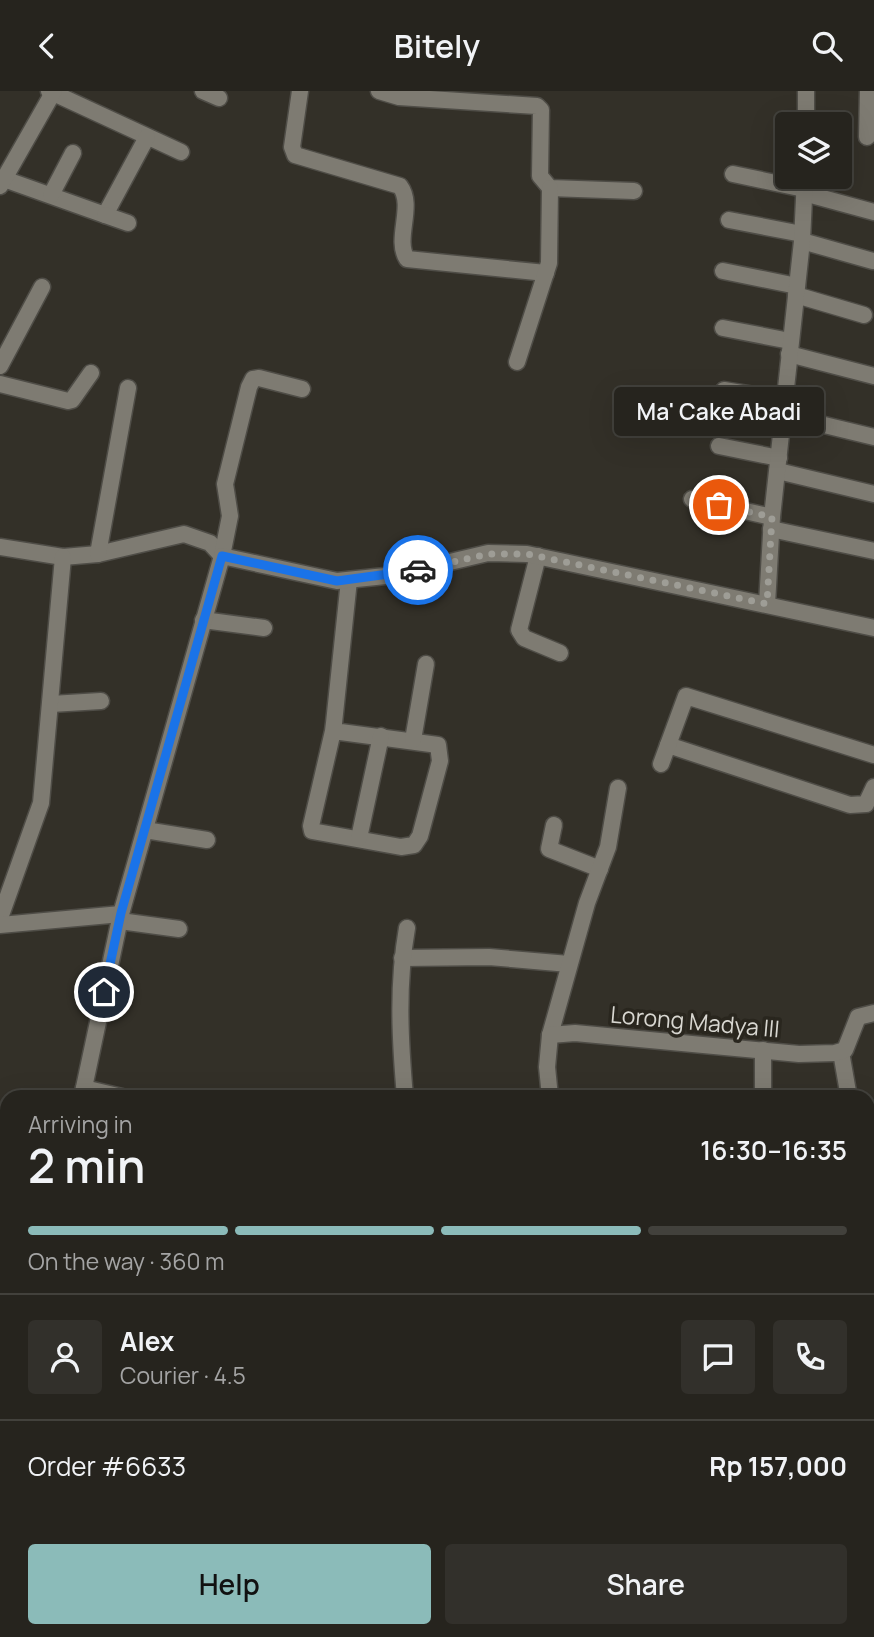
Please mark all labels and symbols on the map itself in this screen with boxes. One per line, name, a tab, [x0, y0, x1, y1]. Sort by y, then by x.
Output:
callout: Ma' Cake Abadi	[614, 386, 824, 435]
pin	[689, 475, 749, 535]
courier	[383, 535, 453, 605]
pin	[74, 962, 134, 1022]
street label: Lorong Madya III	[609, 998, 781, 1044]

